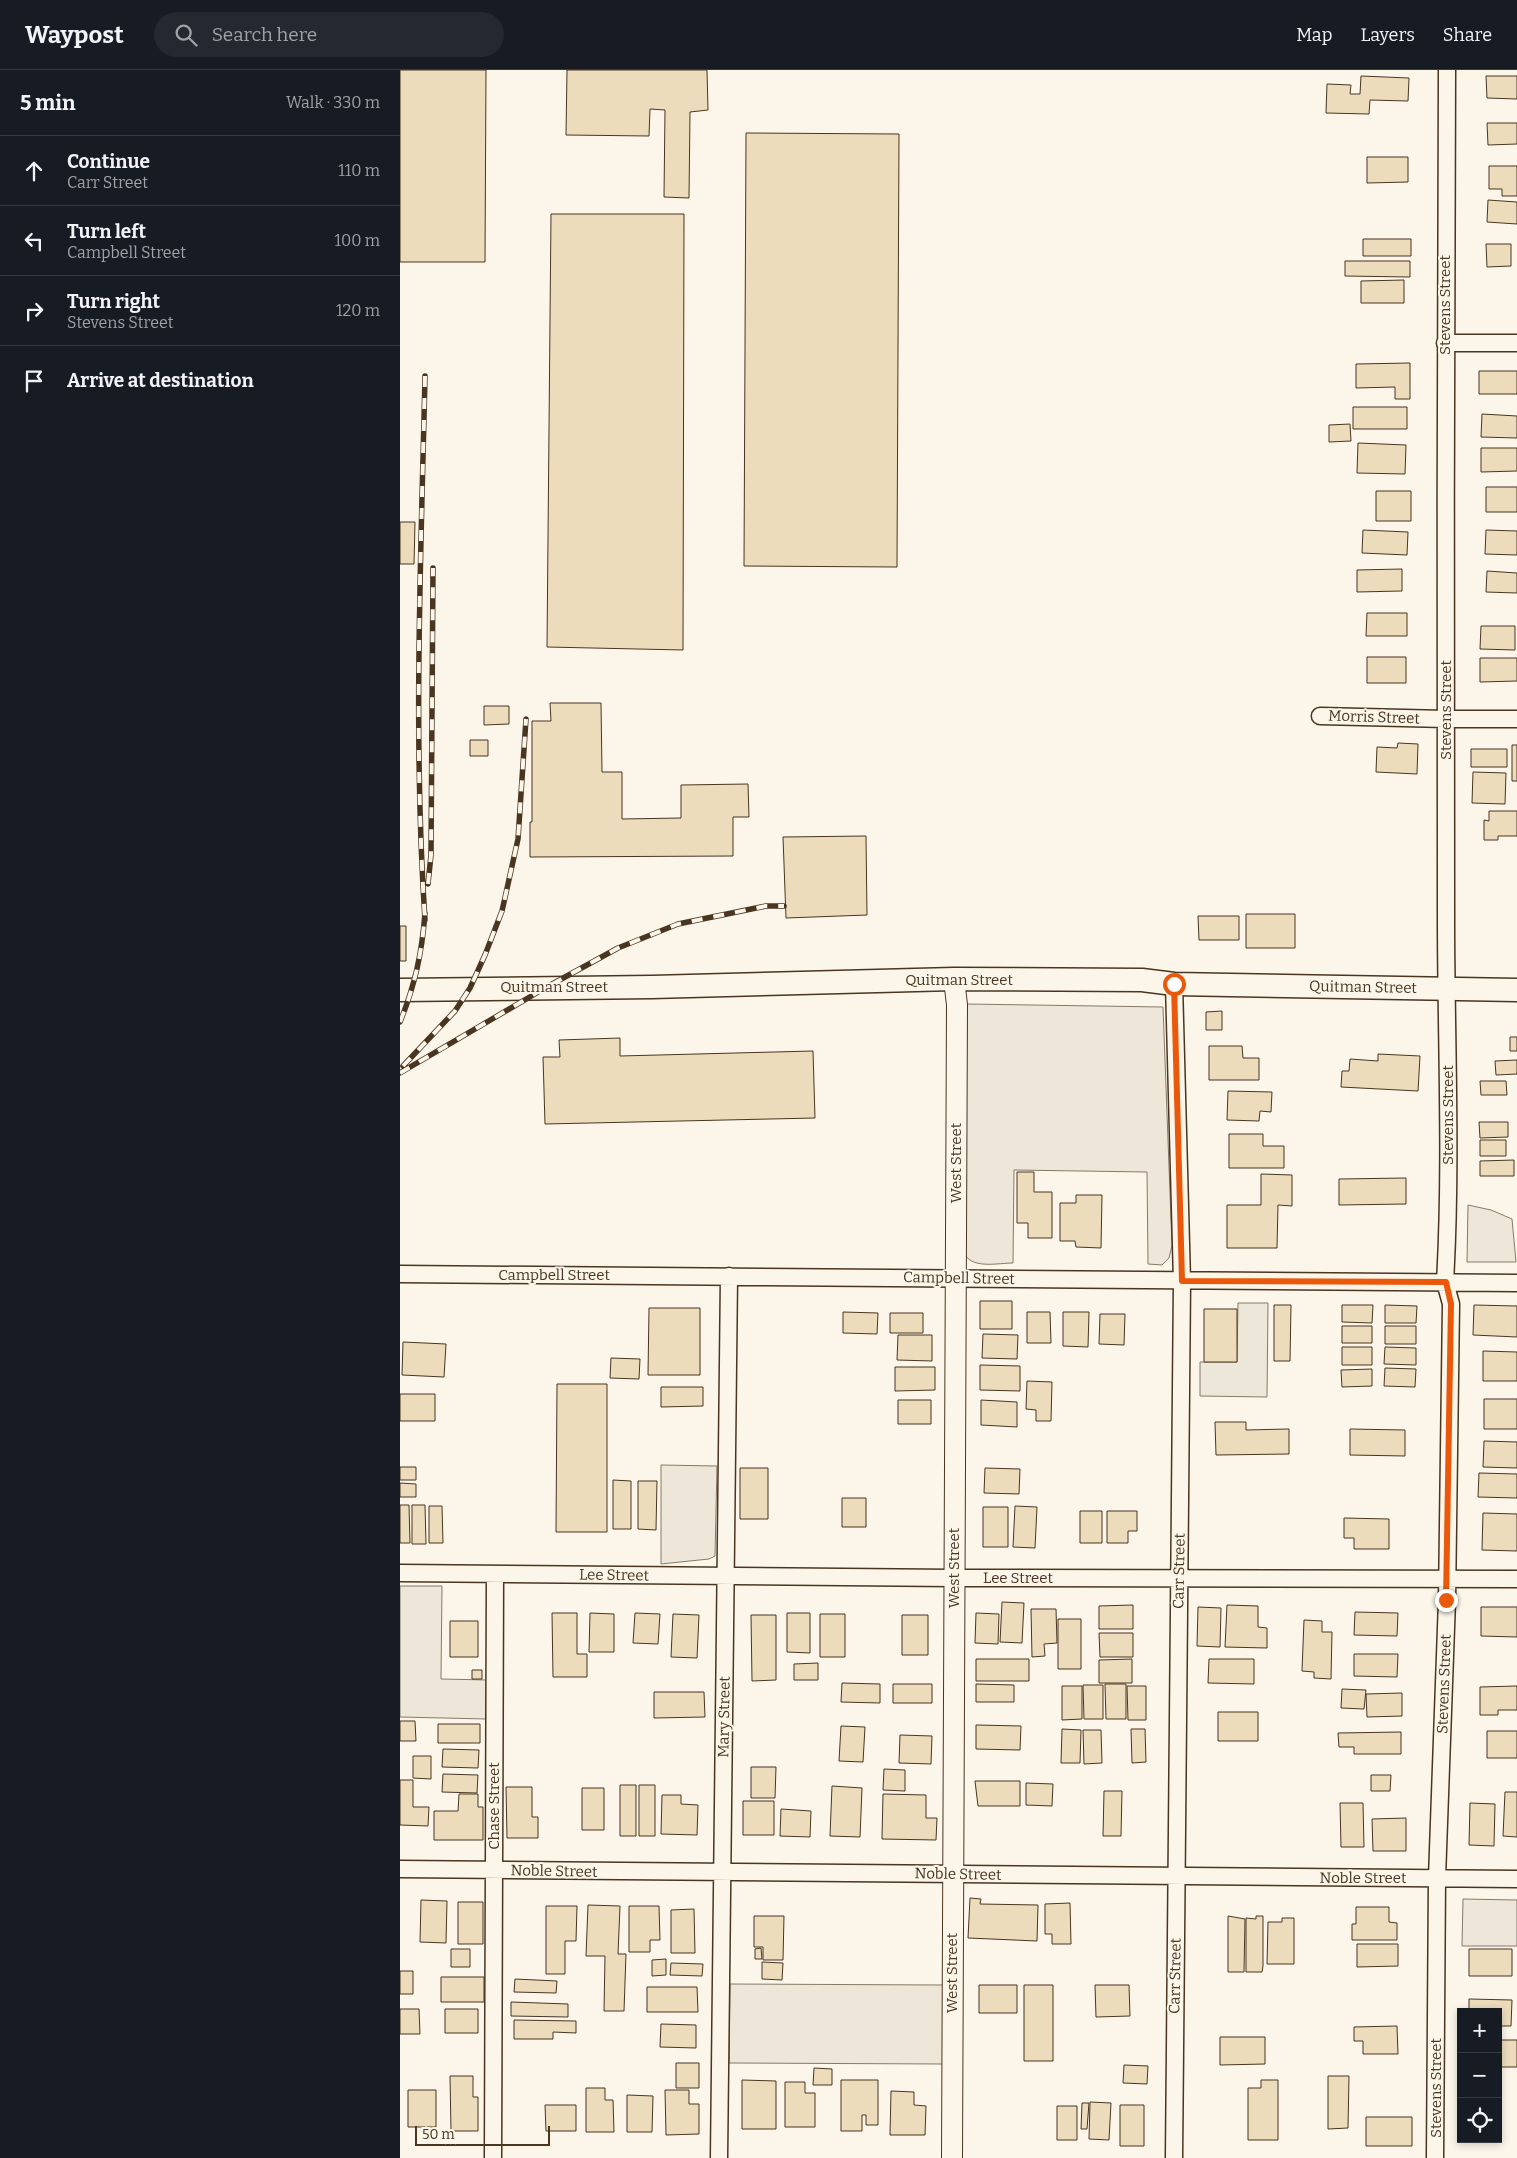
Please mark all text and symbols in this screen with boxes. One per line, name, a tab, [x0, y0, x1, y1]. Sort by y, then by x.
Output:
search box	[154, 12, 504, 57]
text: Waypost	[25, 21, 124, 49]
icon: search	[172, 21, 200, 49]
text: Search here	[212, 23, 317, 46]
text: Map	[1296, 24, 1332, 46]
text: Layers	[1360, 24, 1415, 46]
text: Share	[1443, 24, 1492, 46]
text: 5 min	[20, 90, 76, 116]
text: Walk · 330 m	[286, 93, 380, 112]
text: Continue	[67, 150, 150, 173]
icon: ahead	[20, 157, 48, 185]
text: 110 m	[338, 161, 380, 180]
text: Carr Street	[67, 173, 148, 192]
text: Turn left	[67, 220, 146, 243]
icon: left	[20, 227, 48, 255]
text: 100 m	[335, 231, 380, 250]
text: Campbell Street	[67, 243, 186, 262]
street label: Stevens Street	[1436, 255, 1454, 355]
text: Turn right	[67, 290, 160, 313]
icon: right	[20, 297, 48, 325]
text: 120 m	[336, 301, 380, 320]
text: Stevens Street	[67, 313, 173, 332]
icon: arrive	[20, 367, 48, 395]
text: Arrive at destination	[67, 369, 254, 392]
street label: Stevens Street	[1437, 660, 1455, 760]
street label: Morris Street	[1328, 706, 1421, 728]
street label: Quitman Street	[905, 971, 1013, 989]
route start	[1163, 973, 1186, 996]
street label: Quitman Street	[1309, 977, 1418, 997]
street label: Quitman Street	[500, 978, 608, 996]
street label: Stevens Street	[1439, 1065, 1457, 1165]
street label: West Street	[947, 1122, 965, 1203]
street label: Campbell Street	[498, 1266, 610, 1284]
street label: Campbell Street	[903, 1268, 1016, 1288]
street label: West Street	[945, 1527, 963, 1608]
street label: Carr Street	[1169, 1532, 1189, 1609]
street label: Lee Street	[579, 1565, 650, 1585]
street label: Lee Street	[983, 1569, 1053, 1587]
route end	[1435, 1589, 1458, 1612]
street label: Stevens Street	[1433, 1633, 1455, 1734]
street label: Mary Street	[714, 1676, 734, 1758]
street label: Chase Street	[485, 1762, 503, 1850]
street label: Noble Street	[510, 1861, 598, 1881]
street label: Noble Street	[914, 1864, 1002, 1884]
street label: Noble Street	[1320, 1869, 1407, 1887]
street label: West Street	[943, 1932, 961, 2013]
street label: Carr Street	[1165, 1937, 1185, 2014]
map controls	[1457, 2008, 1502, 2143]
button: +	[1457, 2008, 1502, 2053]
street label: Stevens Street	[1427, 2038, 1445, 2138]
button: −	[1457, 2053, 1502, 2098]
button: locate	[1457, 2098, 1502, 2143]
scale bar	[415, 2123, 550, 2146]
text: 50 m	[422, 2126, 455, 2143]

